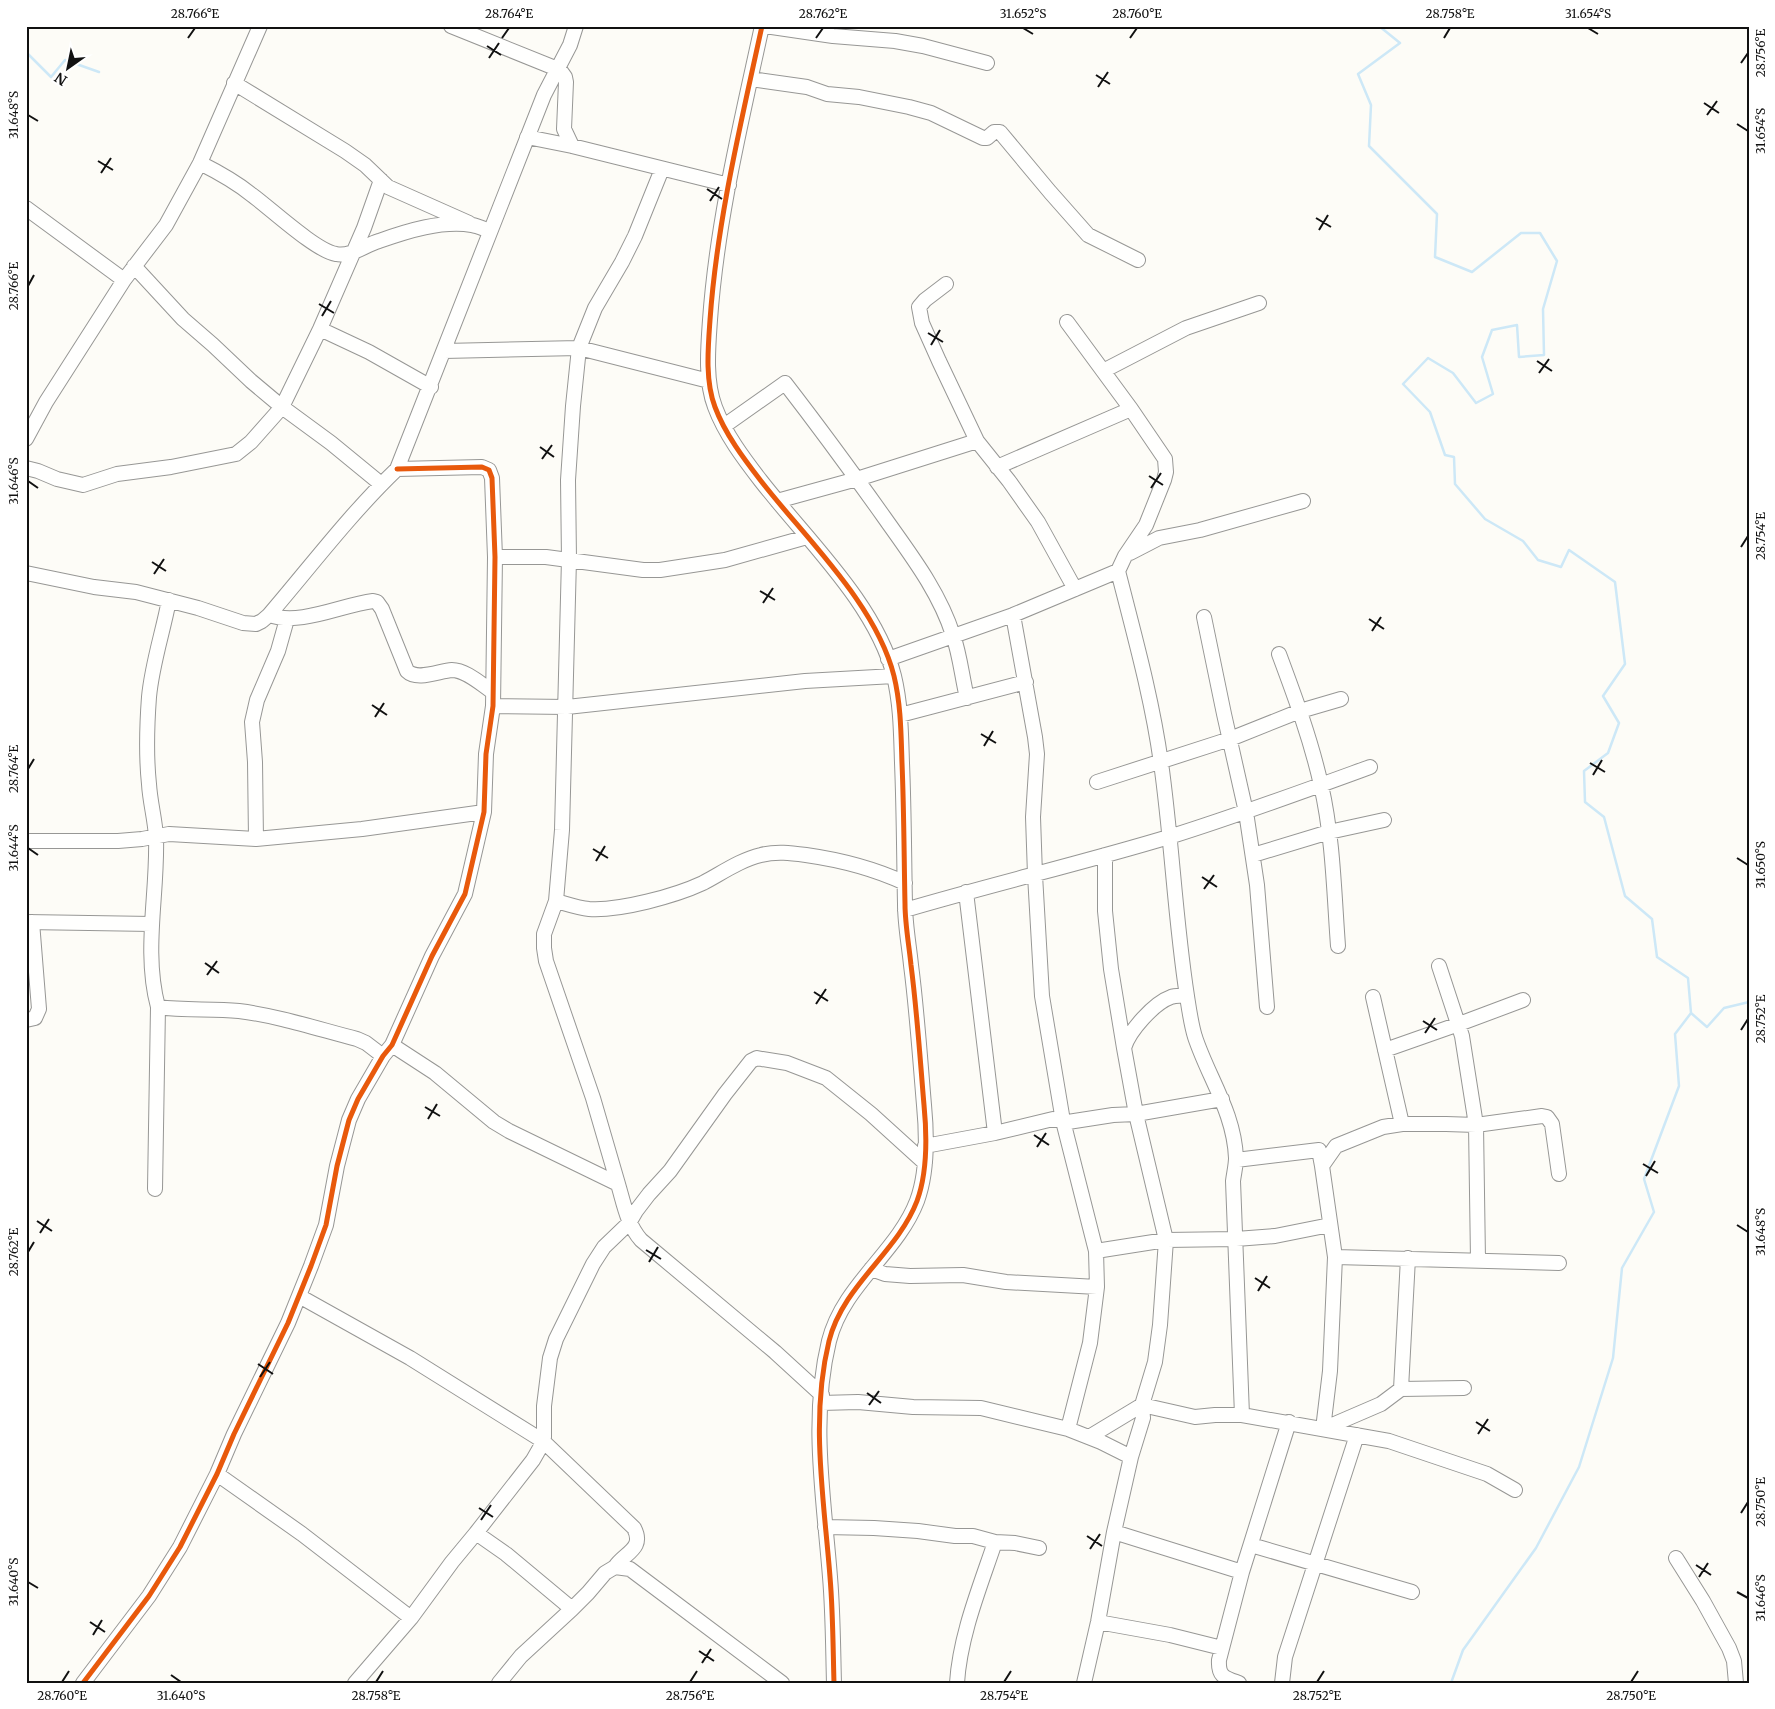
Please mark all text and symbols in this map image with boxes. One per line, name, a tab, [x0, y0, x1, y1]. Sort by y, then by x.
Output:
text: 28.766°E	[171, 6, 220, 21]
text: 28.764°E	[485, 6, 533, 21]
text: 28.762°E	[799, 6, 848, 21]
text: 31.652°S	[1000, 6, 1046, 21]
text: 28.760°E	[1112, 6, 1162, 21]
text: 28.758°E	[1426, 6, 1475, 21]
text: 31.654°S	[1565, 6, 1611, 21]
text: 28.756°E	[1753, 28, 1768, 77]
north arrow	[42, 42, 92, 92]
text: N	[51, 68, 70, 89]
text: 31.648°S	[6, 91, 21, 139]
text: 31.654°S	[1753, 108, 1768, 154]
text: 28.766°E	[6, 261, 21, 310]
text: 31.646°S	[6, 457, 21, 505]
text: 28.754°E	[1753, 512, 1768, 560]
text: 28.764°E	[6, 745, 21, 793]
text: 31.644°S	[6, 824, 21, 872]
text: 31.650°S	[1753, 841, 1768, 889]
text: 28.752°E	[1753, 994, 1768, 1043]
text: 31.648°S	[1753, 1208, 1768, 1256]
text: 28.762°E	[6, 1227, 21, 1276]
text: 28.750°E	[1753, 1477, 1768, 1527]
text: 31.640°S	[6, 1558, 21, 1606]
text: 31.646°S	[1753, 1574, 1768, 1622]
text: 28.760°E	[37, 1688, 87, 1703]
text: 31.640°S	[157, 1688, 205, 1703]
text: 28.758°E	[352, 1688, 401, 1703]
text: 28.756°E	[666, 1688, 715, 1703]
text: 28.754°E	[980, 1688, 1028, 1703]
text: 28.752°E	[1293, 1688, 1342, 1703]
text: 28.750°E	[1606, 1688, 1656, 1703]

